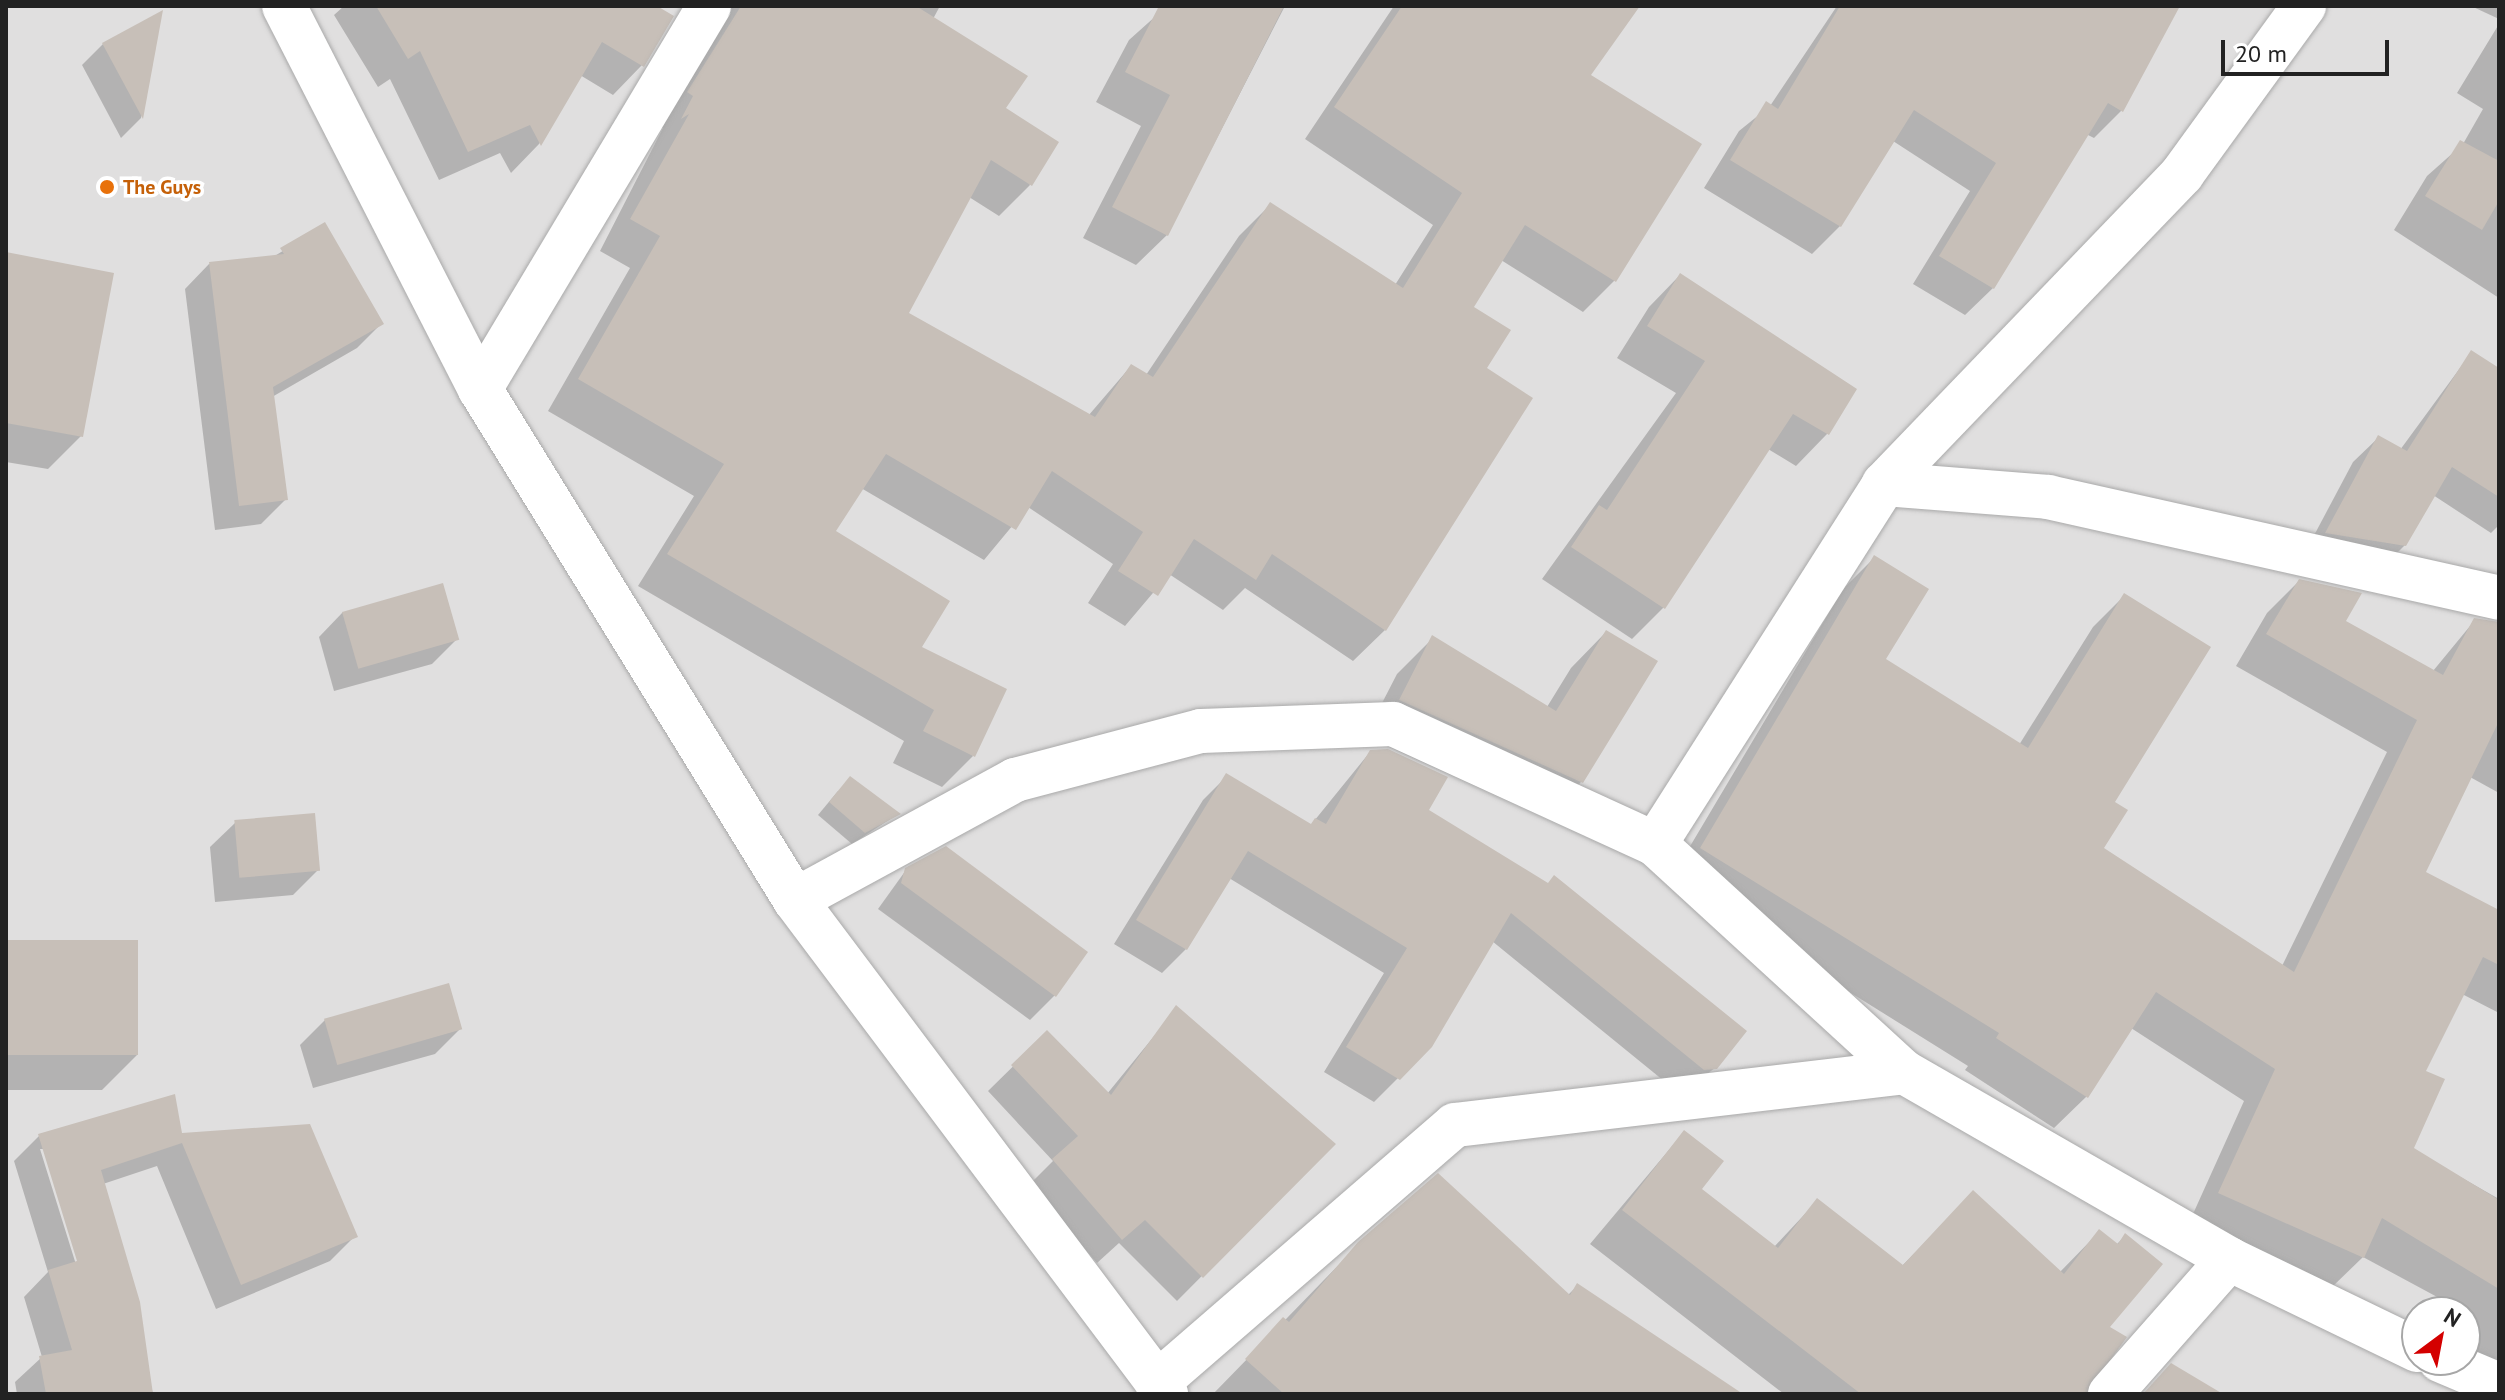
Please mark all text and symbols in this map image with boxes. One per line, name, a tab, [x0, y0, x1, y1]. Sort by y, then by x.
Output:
scale bar	[2225, 24, 2393, 74]
text: 20 m	[2235, 38, 2287, 69]
place label: The Guys	[123, 175, 201, 199]
marker: The Guys	[98, 178, 116, 196]
north arrow	[2401, 1296, 2481, 1376]
text: N	[2439, 1302, 2466, 1333]

